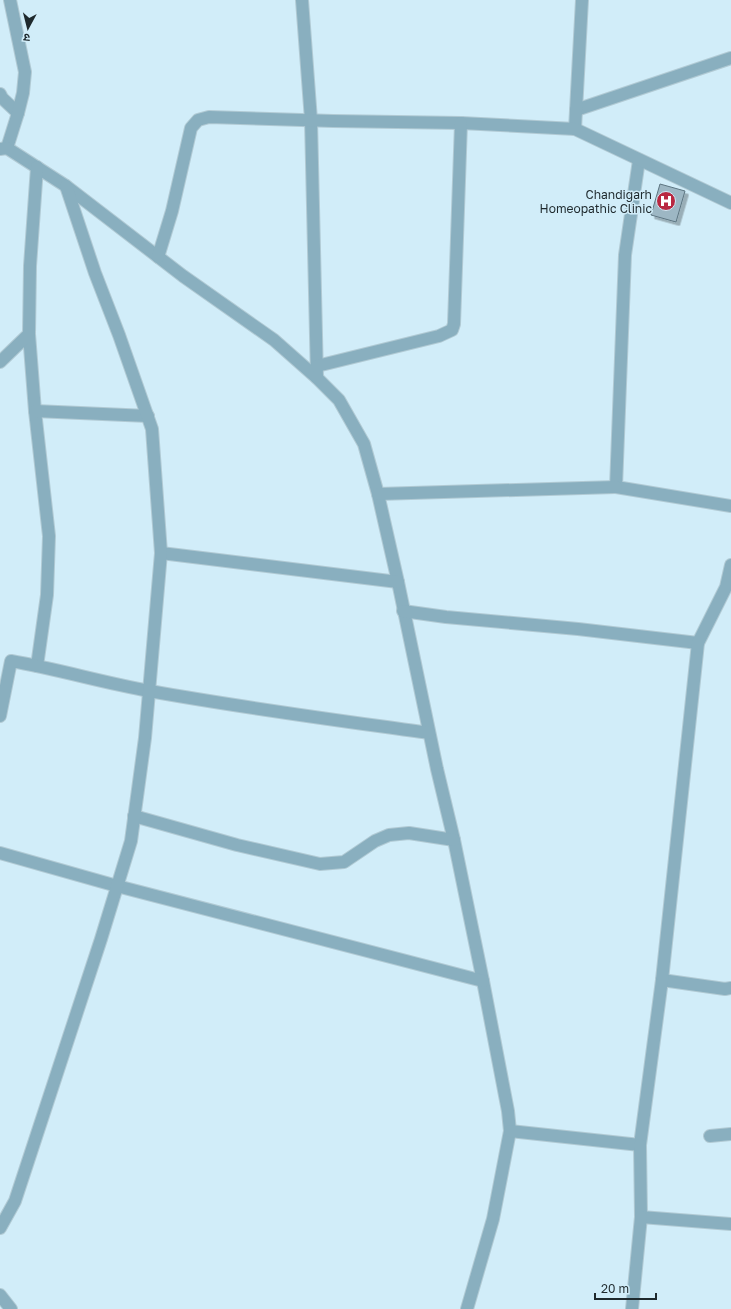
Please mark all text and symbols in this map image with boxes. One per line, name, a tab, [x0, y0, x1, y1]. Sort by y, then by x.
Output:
north arrow	[8, 8, 48, 48]
text: उ	[22, 32, 31, 45]
place label: Chandigarh Homeopathic Clinic	[540, 187, 652, 216]
hospital icon: Chandigarh Homeopathic Clinic	[655, 190, 677, 212]
scale bar	[595, 1275, 656, 1301]
text: 20 m	[601, 1281, 629, 1296]

